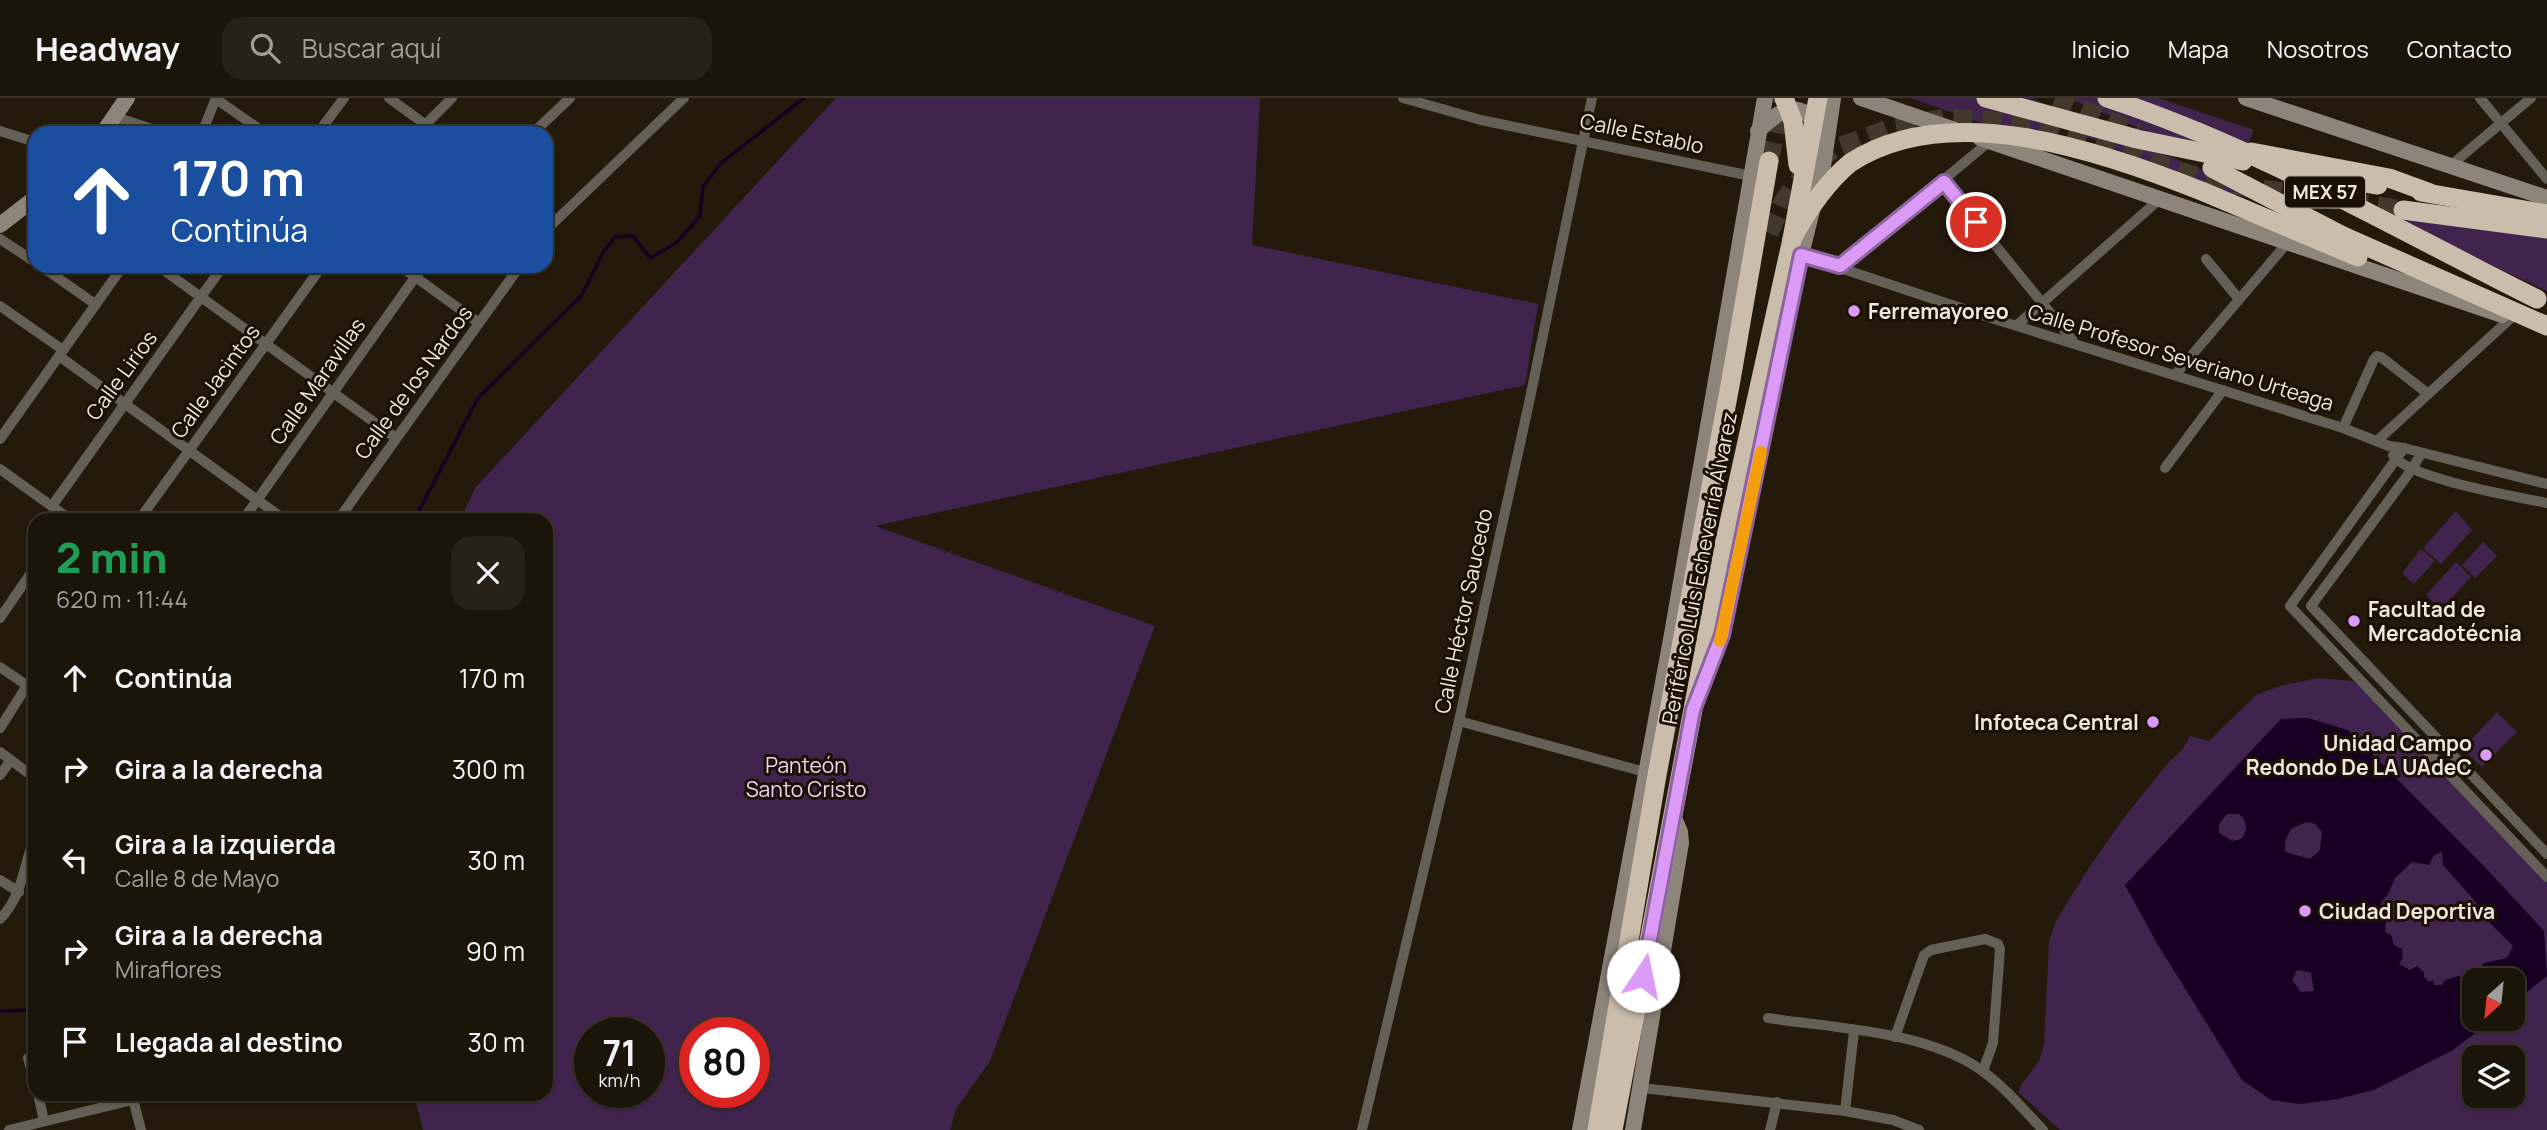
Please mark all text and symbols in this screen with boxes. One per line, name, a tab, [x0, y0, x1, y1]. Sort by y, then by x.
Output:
search box	[222, 17, 712, 80]
text: Headway	[35, 26, 180, 71]
icon: search	[246, 29, 284, 67]
text: Buscar aquí	[302, 30, 441, 66]
text: Inicio	[2072, 32, 2130, 65]
text: Mapa	[2168, 32, 2229, 65]
text: Nosotros	[2267, 32, 2369, 65]
text: Contacto	[2407, 32, 2512, 65]
street label: Calle Establo	[1578, 106, 1706, 160]
text: 170 m	[171, 144, 305, 211]
icon: ahead	[56, 154, 147, 245]
road number: MEX 57	[2285, 176, 2365, 208]
pin	[1946, 192, 2006, 252]
icon: arrive	[1957, 203, 1995, 241]
text: Continúa	[171, 208, 308, 252]
place label: Ferremayoreo	[1868, 297, 2009, 325]
street label: Calle Profesor Severiano Urteaga	[2025, 297, 2337, 417]
street label: Calle de los Nardos	[348, 300, 478, 464]
marker: Ferremayoreo	[1846, 303, 1862, 319]
street label: Calle Maravillas	[263, 312, 371, 450]
street label: Calle Jacintos	[164, 318, 266, 444]
street label: Calle Lirios	[79, 325, 163, 425]
street label: Periférico Luis Echeverría Álvarez	[1655, 409, 1743, 727]
street label: Calle Héctor Saucedo	[1428, 506, 1498, 716]
text: 2 min	[56, 528, 167, 586]
button: close	[451, 536, 525, 610]
text: 620 m · 11:44	[56, 583, 188, 615]
place label: Facultad de Mercadotécnia	[2368, 595, 2522, 647]
marker: Facultad de Mercadotécnia	[2346, 613, 2362, 629]
icon: ahead	[56, 659, 94, 697]
text: Continúa	[115, 660, 233, 696]
text: 170 m	[459, 660, 525, 696]
place label: Infoteca Central	[1974, 708, 2139, 736]
marker: Infoteca Central	[2145, 714, 2161, 730]
place label: Unidad Campo Redondo De LA UAdeC	[2246, 729, 2472, 781]
marker: Unidad Campo Redondo De LA UAdeC	[2478, 747, 2494, 763]
icon: right	[56, 750, 94, 788]
text: Gira a la derecha	[115, 751, 323, 787]
text: 300 m	[452, 751, 525, 787]
park label: Panteón Santo Cristo	[746, 751, 866, 803]
text: Gira a la izquierda	[115, 826, 336, 862]
icon: left	[56, 841, 94, 879]
text: 30 m	[468, 842, 525, 878]
text: Calle 8 de Mayo	[115, 862, 279, 894]
place label: Ciudad Deportiva	[2319, 897, 2495, 925]
marker: Ciudad Deportiva	[2297, 903, 2313, 919]
text: Gira a la derecha	[115, 917, 323, 953]
icon: right	[56, 932, 94, 970]
text: 90 m	[466, 933, 525, 969]
position arrow	[1606, 939, 1680, 1013]
text: Miraflores	[115, 953, 222, 985]
north arrow	[2462, 968, 2525, 1031]
map controls	[2462, 968, 2525, 1108]
speed limit sign: 80	[679, 1017, 770, 1108]
icon: arrive	[56, 1023, 94, 1061]
text: Llegada al destino	[115, 1024, 343, 1060]
text: 30 m	[468, 1024, 525, 1060]
text: 71	[602, 1029, 637, 1077]
button: layers	[2462, 1045, 2525, 1108]
text: km/h	[599, 1068, 640, 1092]

